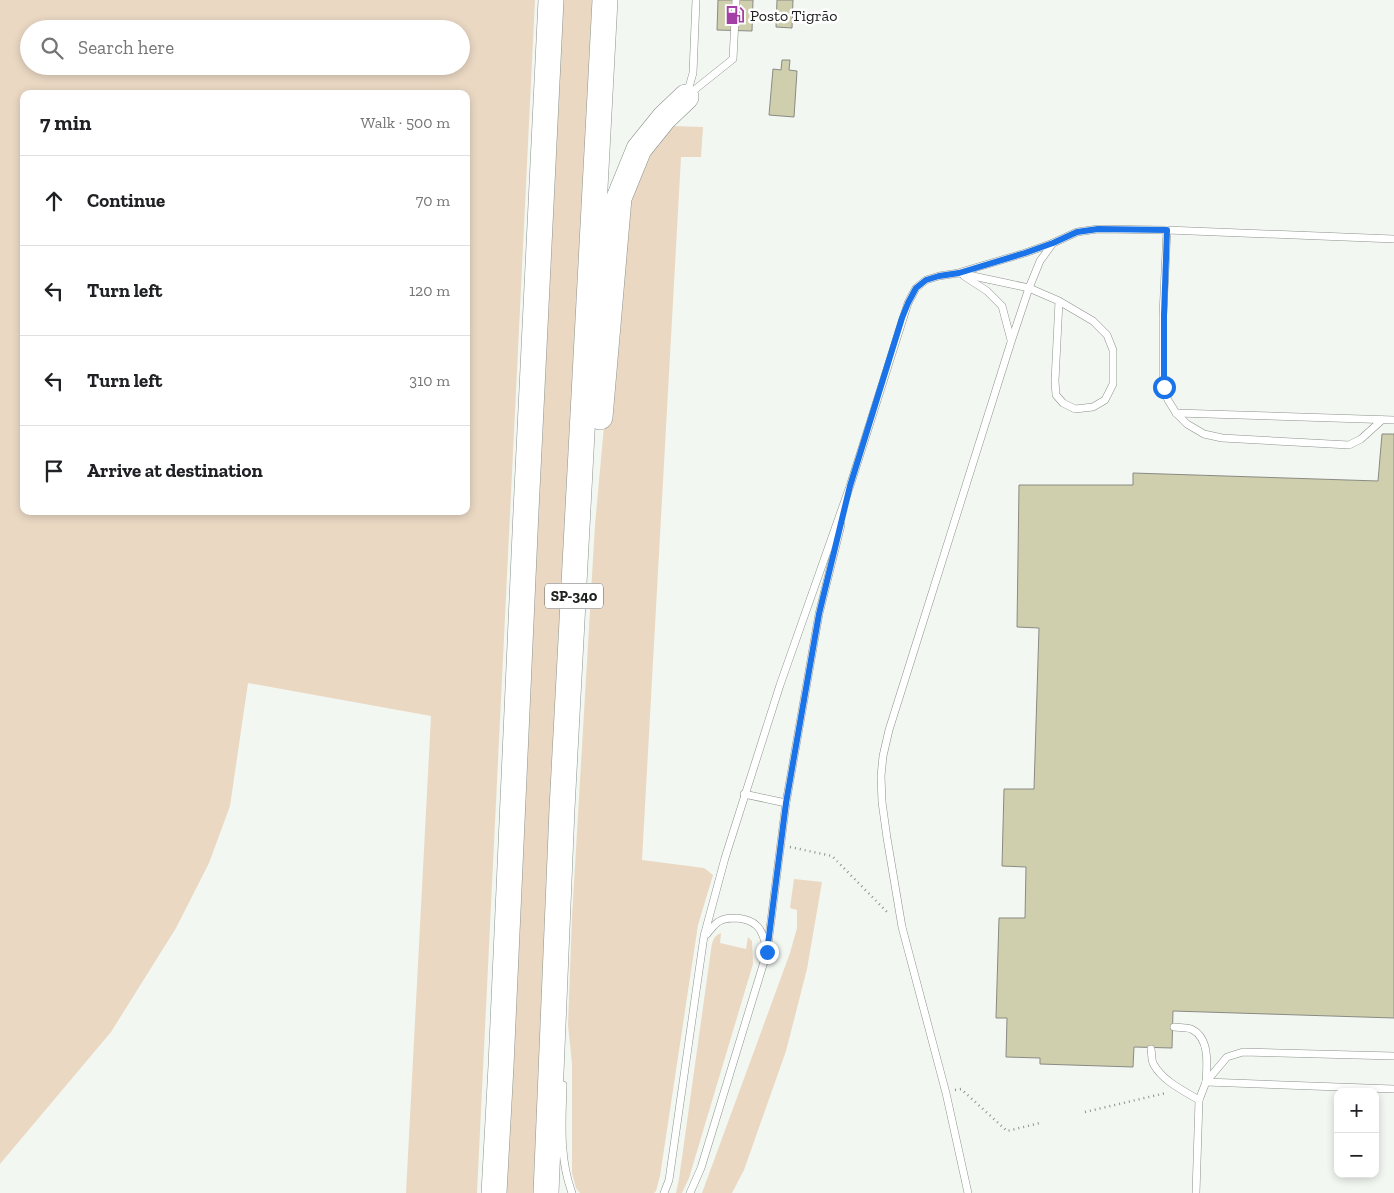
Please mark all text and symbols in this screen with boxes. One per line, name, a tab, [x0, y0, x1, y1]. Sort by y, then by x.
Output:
fuel station icon: Posto Tigrão	[724, 4, 746, 26]
place label: Posto Tigrão	[750, 6, 837, 25]
search box	[20, 20, 470, 75]
icon: search	[38, 34, 66, 62]
text: Search here	[78, 36, 174, 59]
text: 7 min	[40, 110, 91, 135]
text: Walk · 500 m	[361, 113, 450, 132]
icon: ahead	[40, 187, 68, 215]
text: Continue	[87, 189, 165, 212]
text: 70 m	[416, 191, 450, 210]
icon: left	[40, 277, 68, 305]
text: Turn left	[87, 279, 162, 302]
text: 120 m	[409, 281, 450, 300]
icon: left	[40, 367, 68, 395]
text: Turn left	[87, 369, 162, 392]
text: 310 m	[409, 371, 450, 390]
route start	[1153, 376, 1176, 399]
icon: arrive	[40, 457, 68, 485]
text: Arrive at destination	[87, 459, 263, 482]
road number: SP-340	[545, 584, 603, 608]
route end	[756, 941, 779, 964]
map controls	[1334, 1088, 1379, 1178]
button: +	[1334, 1088, 1379, 1133]
button: −	[1334, 1133, 1379, 1178]

